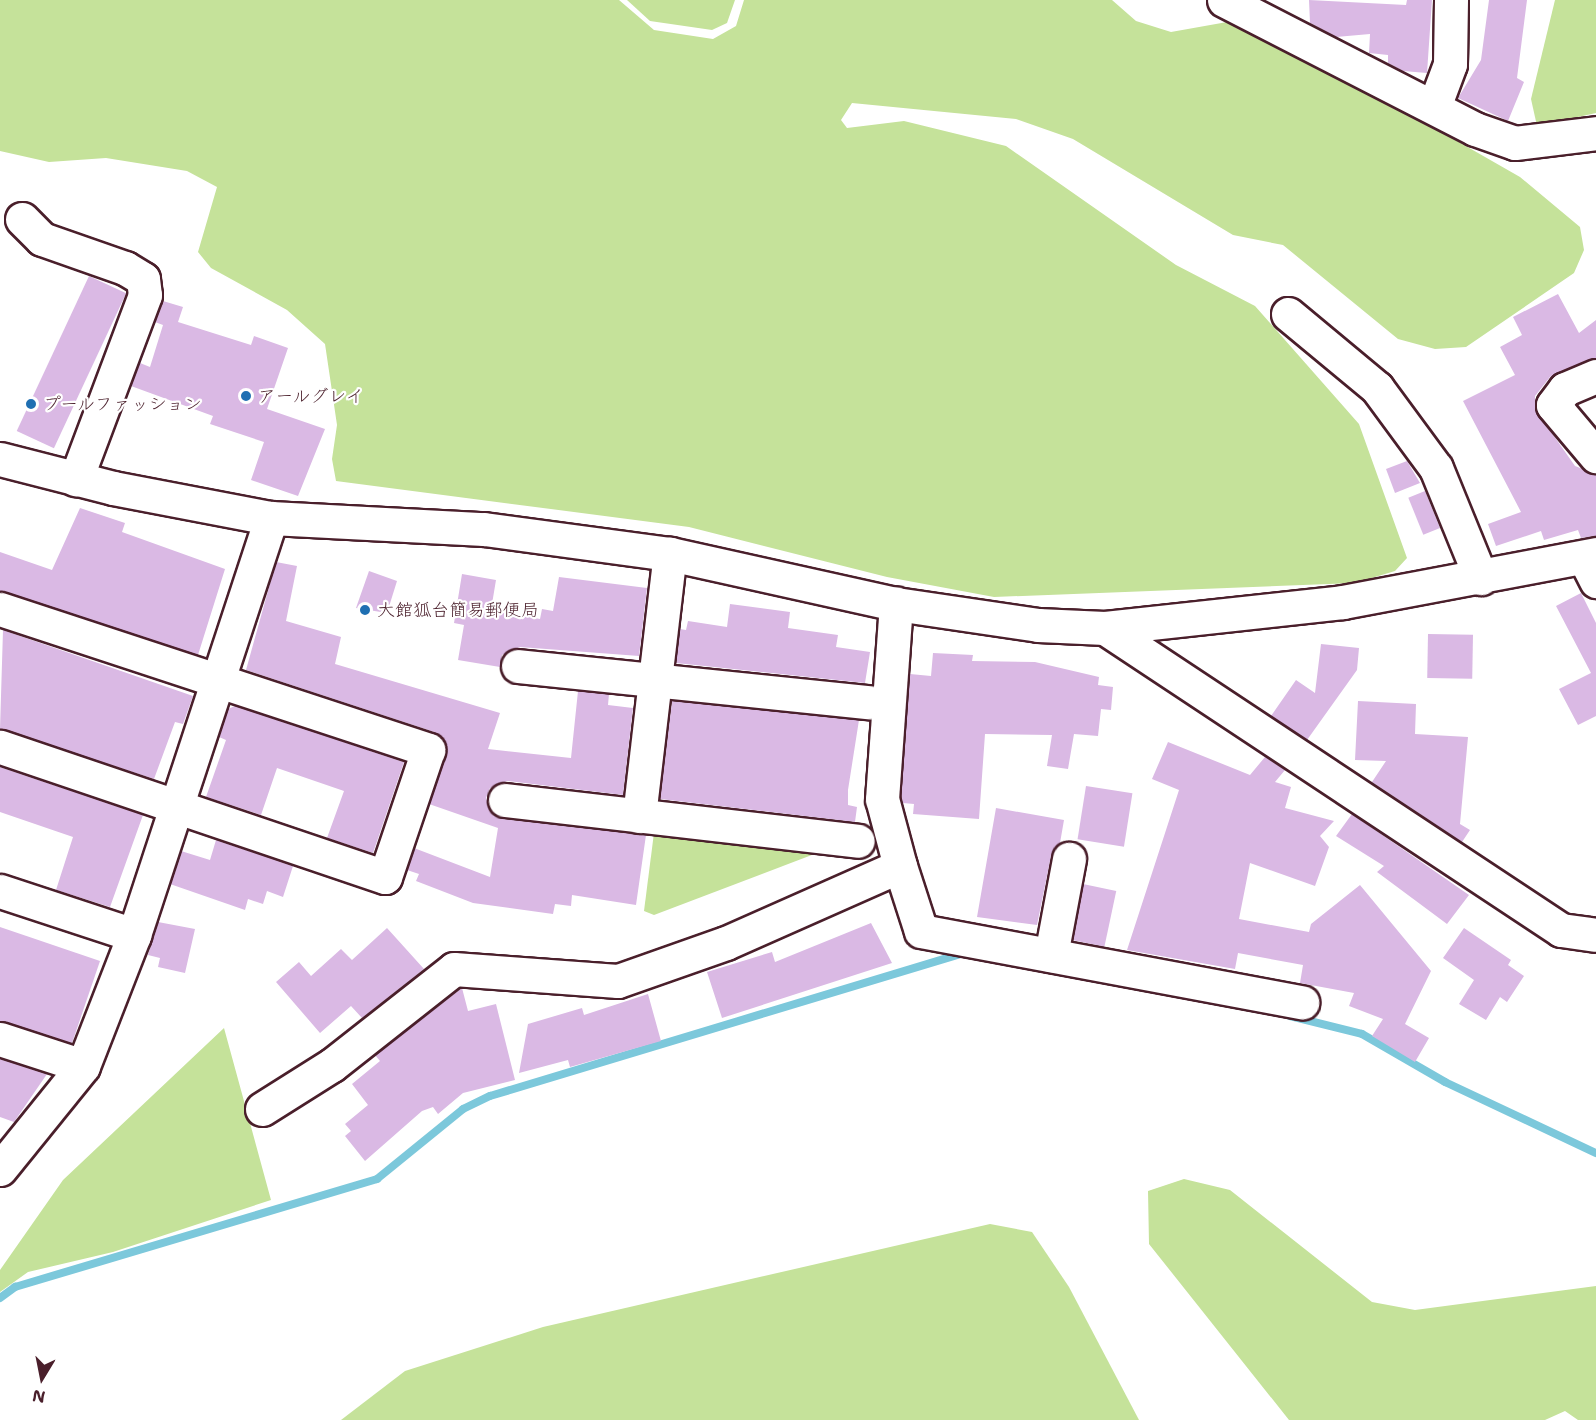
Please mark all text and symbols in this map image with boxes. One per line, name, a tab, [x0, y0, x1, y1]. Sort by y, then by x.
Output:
place label: アールグレイ	[258, 385, 365, 407]
marker: アールグレイ	[239, 389, 253, 403]
place label: プールファッション	[43, 393, 204, 415]
marker: プールファッション	[24, 397, 38, 411]
place label: 大館狐台簡易郵便局	[377, 599, 539, 621]
marker: 大館狐台簡易郵便局	[358, 603, 372, 617]
north arrow	[12, 1348, 72, 1408]
text: N	[31, 1385, 47, 1408]

